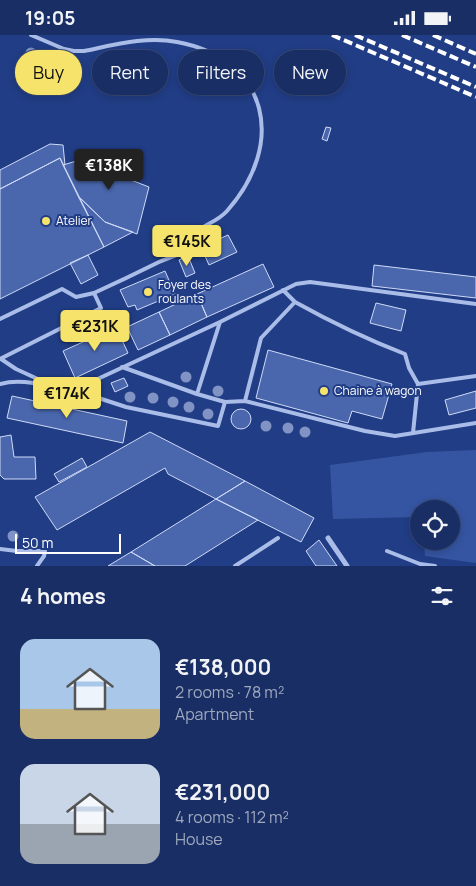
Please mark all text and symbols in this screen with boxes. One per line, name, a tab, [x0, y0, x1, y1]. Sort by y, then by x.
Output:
text: 19:05	[25, 5, 75, 31]
chip: Buy	[15, 50, 82, 95]
chip: Rent	[92, 50, 168, 95]
chip: Filters	[178, 50, 264, 95]
chip: New	[274, 50, 346, 95]
pin: €138K	[74, 149, 144, 191]
text: €138K	[85, 154, 133, 176]
place label: Atelier	[56, 212, 93, 229]
marker: Atelier	[40, 215, 52, 227]
pin: €145K	[152, 225, 222, 267]
text: €145K	[163, 230, 211, 252]
place label: Foyer des roulants	[158, 276, 211, 307]
marker: Foyer des roulants	[142, 286, 154, 298]
pin: €231K	[60, 309, 130, 352]
text: €231K	[71, 315, 119, 337]
pin: €174K	[32, 377, 102, 419]
text: €174K	[44, 382, 90, 404]
place label: Chaine à wagon	[334, 382, 422, 399]
marker: Chaine à wagon	[318, 385, 330, 397]
map controls	[410, 500, 460, 550]
button: locate	[410, 500, 460, 550]
scale bar	[15, 531, 121, 554]
text: 50 m	[22, 533, 53, 552]
text: 4 homes	[20, 582, 106, 610]
icon: filters	[428, 582, 456, 610]
text: €138,000	[175, 653, 271, 681]
icon: home	[60, 659, 120, 719]
text: 2 rooms · 78 m²	[175, 681, 284, 703]
text: Apartment	[175, 703, 254, 725]
text: €231,000	[175, 778, 270, 806]
icon: home	[60, 784, 120, 844]
text: 4 rooms · 112 m²	[175, 806, 289, 828]
text: House	[175, 828, 223, 850]

